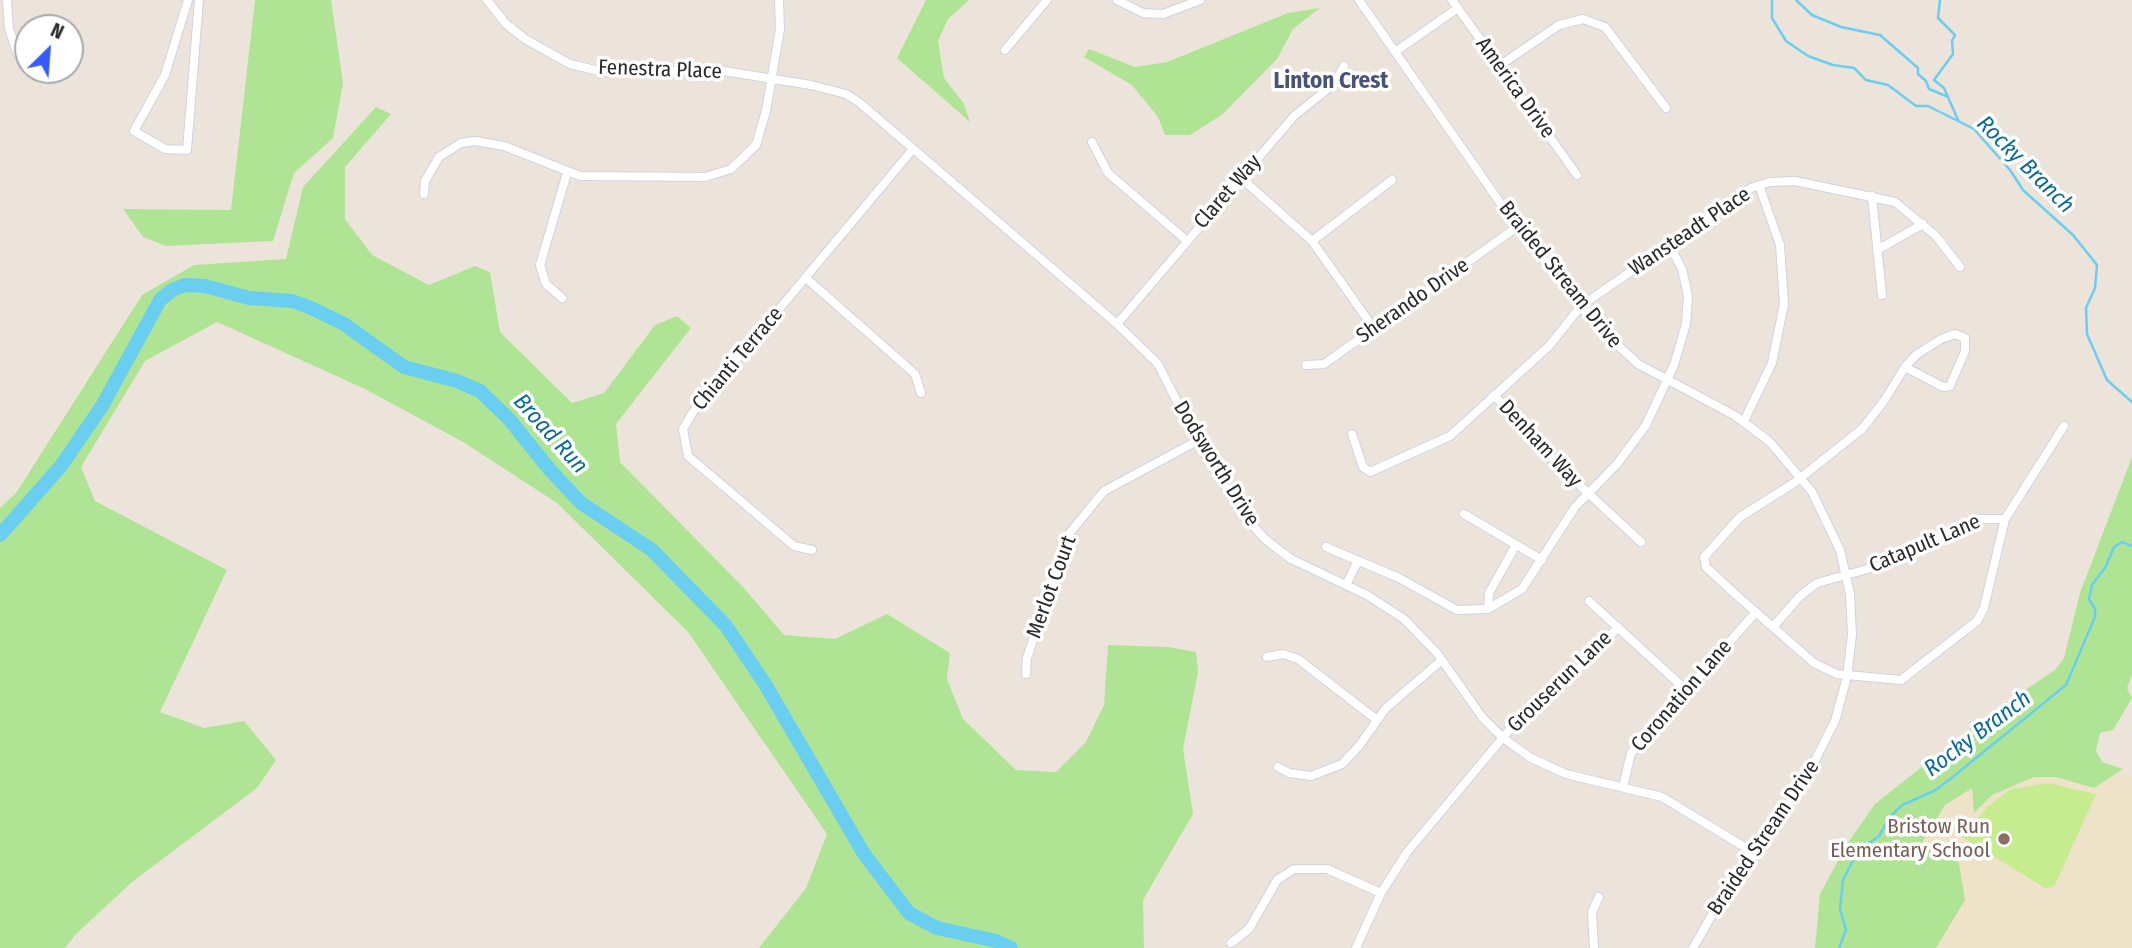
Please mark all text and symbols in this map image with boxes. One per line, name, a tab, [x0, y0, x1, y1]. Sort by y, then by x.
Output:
north arrow	[14, 14, 84, 84]
text: N	[47, 18, 67, 44]
street label: America Drive	[1470, 33, 1560, 143]
street label: Fenestra Place	[598, 55, 722, 85]
district label: Linton Crest	[1274, 68, 1388, 96]
water label: Rocky Branch	[1970, 110, 2080, 220]
street label: Claret Way	[1189, 150, 1267, 234]
street label: Wansteadt Place	[1625, 182, 1755, 282]
street label: Braided Stream Drive	[1493, 197, 1627, 353]
street label: Sherando Drive	[1352, 253, 1474, 349]
street label: Chianti Terrace	[687, 302, 789, 416]
water label: Broad Run	[507, 388, 593, 480]
street label: Denham Way	[1493, 395, 1587, 493]
street label: Dodsworth Drive	[1167, 397, 1265, 531]
street label: Catapult Lane	[1866, 509, 1984, 579]
street label: Merlot Court	[1022, 532, 1082, 642]
street label: Grouserun Lane	[1503, 626, 1617, 738]
street label: Coronation Lane	[1626, 635, 1738, 757]
water label: Rocky Branch	[1919, 685, 2037, 783]
street label: Braided Stream Drive	[1703, 756, 1825, 920]
place label: Bristow Run Elementary School	[1830, 814, 1990, 864]
marker: Bristow Run Elementary School	[1996, 831, 2012, 847]

